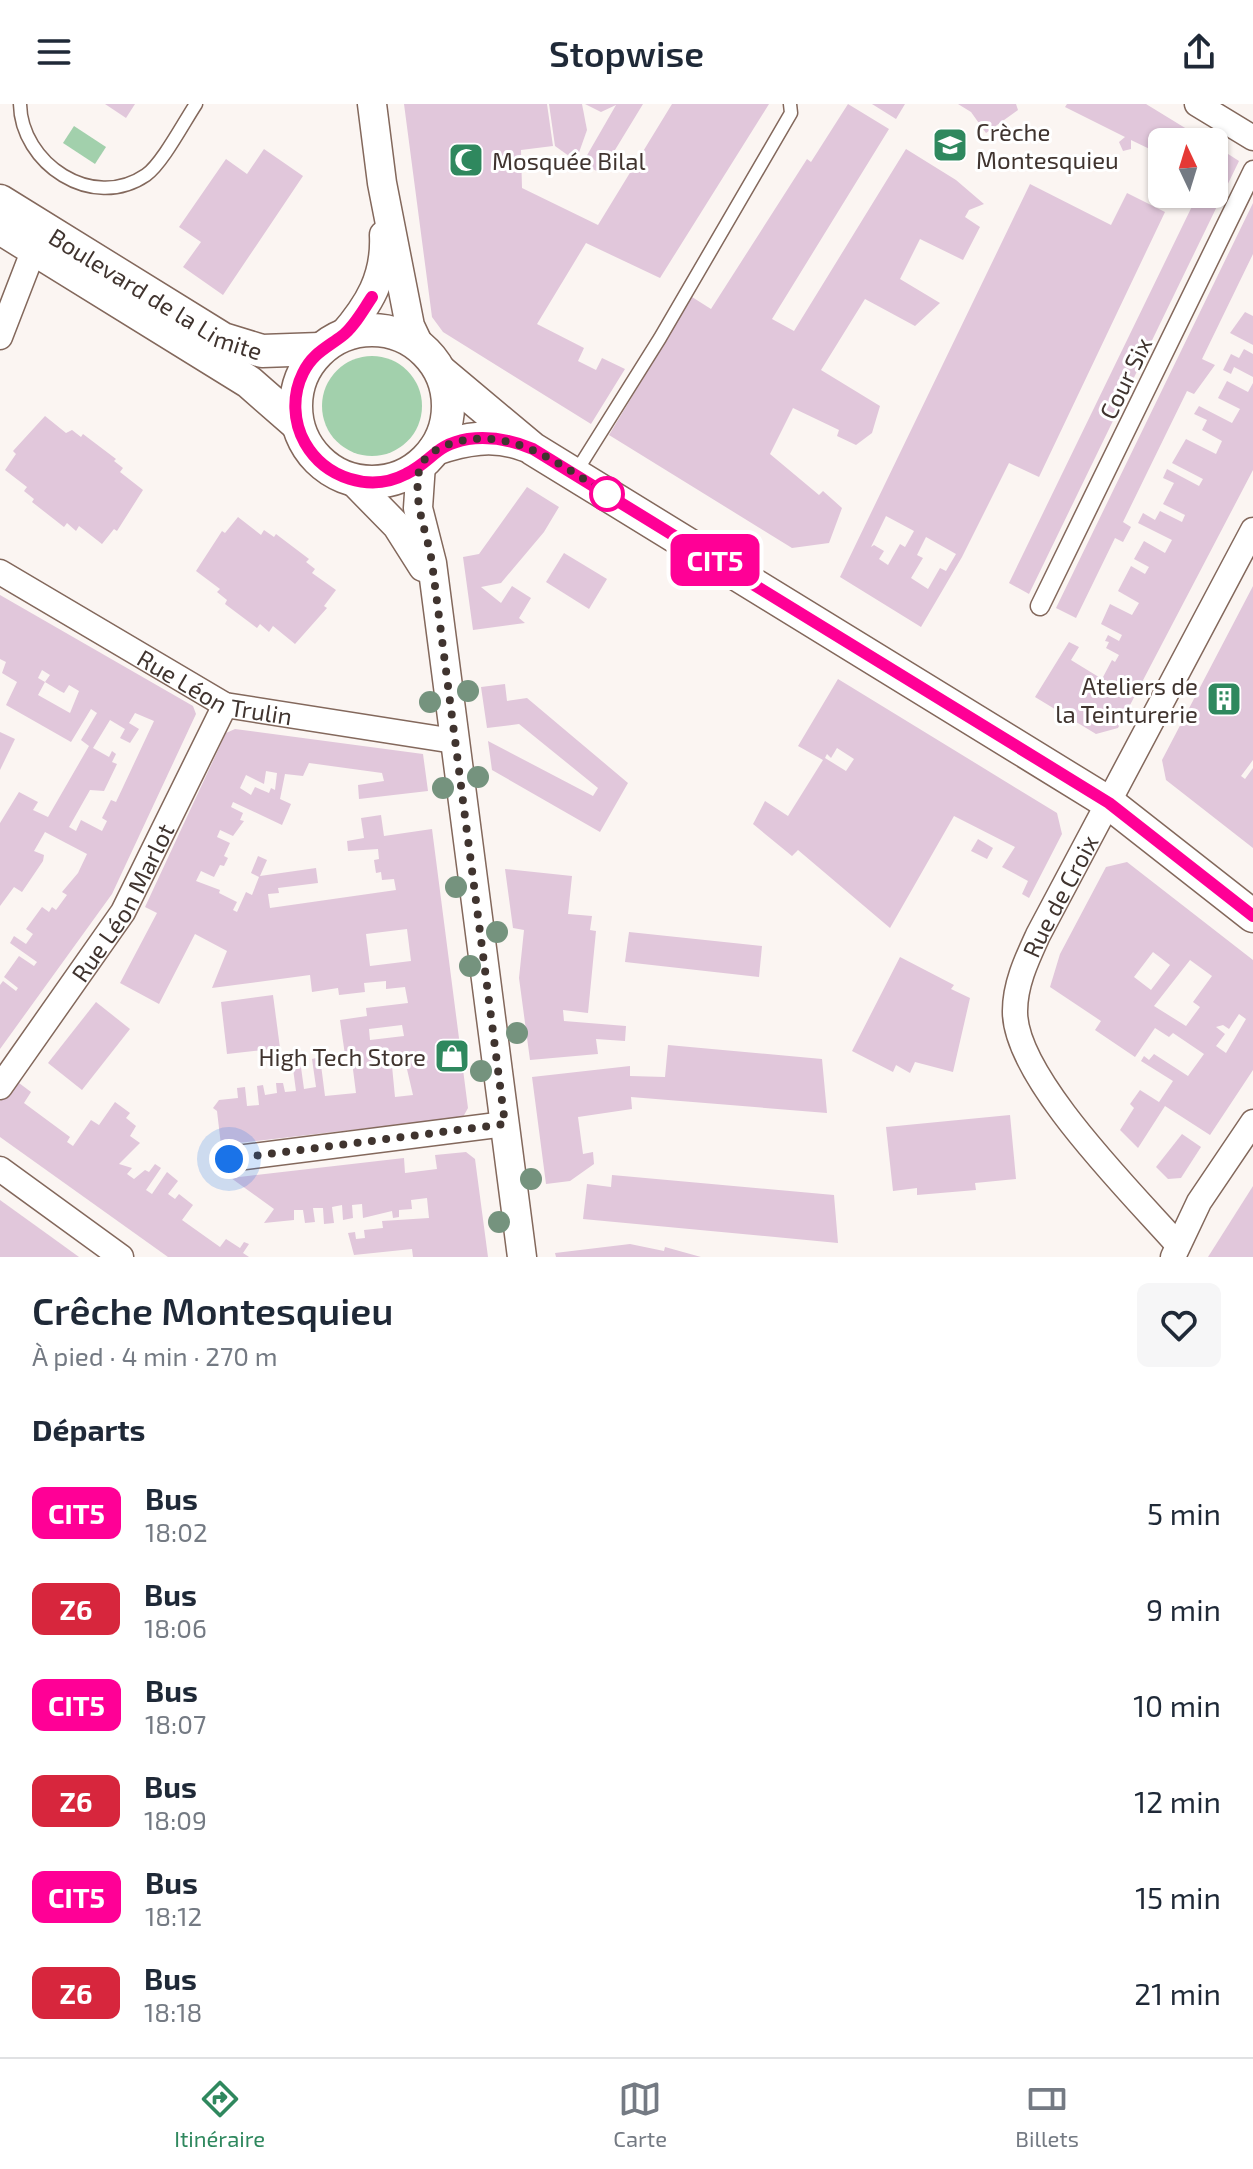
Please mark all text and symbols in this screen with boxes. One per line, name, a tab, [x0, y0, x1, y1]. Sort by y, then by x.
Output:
icon: menu	[32, 30, 76, 74]
icon: share	[1177, 30, 1221, 74]
text: Stopwise	[549, 31, 704, 74]
place label: Crèche Montesquieu	[976, 117, 1119, 174]
school or university icon: Crèche Montesquieu	[931, 126, 969, 164]
north arrow	[1148, 128, 1228, 208]
map controls	[1148, 128, 1228, 208]
mosque icon: Mosquée Bilal	[447, 141, 485, 179]
place label: Mosquée Bilal	[492, 146, 646, 175]
street label: Boulevard de la Limite	[44, 221, 266, 365]
street label: Cour Six	[1093, 332, 1157, 424]
unlabelled marker	[590, 477, 624, 511]
line badge: CIT5	[659, 534, 771, 586]
text: CIT5	[687, 543, 743, 577]
street label: Rue Léon Trulin	[133, 642, 294, 730]
place label: Ateliers de la Teinturerie	[1055, 671, 1198, 728]
building icon: Ateliers de la Teinturerie	[1205, 680, 1243, 718]
street label: Rue Léon Marlot	[64, 818, 179, 987]
street label: Rue de Croix	[1015, 829, 1103, 961]
shop icon: High Tech Store	[433, 1037, 471, 1075]
place label: High Tech Store	[258, 1042, 426, 1071]
your location	[209, 1139, 249, 1179]
button: heart	[1137, 1283, 1221, 1367]
text: Crêche Montesquieu	[32, 1287, 393, 1333]
text: À pied · 4 min · 270 m	[32, 1340, 278, 1371]
text: Départs	[32, 1411, 146, 1447]
text: Bus	[145, 1480, 198, 1516]
text: 5 min	[1147, 1495, 1221, 1531]
text: CIT5	[48, 1496, 105, 1530]
text: 18:02	[145, 1516, 208, 1547]
text: Bus	[144, 1576, 197, 1612]
text: 9 min	[1146, 1591, 1221, 1627]
text: Z6	[60, 1592, 92, 1626]
text: 18:06	[144, 1612, 207, 1643]
text: Bus	[145, 1672, 198, 1708]
text: 10 min	[1133, 1687, 1221, 1723]
text: CIT5	[48, 1688, 105, 1722]
text: 18:07	[145, 1708, 206, 1739]
text: Bus	[144, 1768, 197, 1804]
text: 12 min	[1134, 1783, 1221, 1819]
text: Z6	[60, 1784, 92, 1818]
text: 18:09	[144, 1804, 207, 1835]
text: Bus	[145, 1864, 198, 1900]
text: 15 min	[1135, 1879, 1221, 1915]
text: CIT5	[48, 1880, 105, 1914]
text: 18:12	[145, 1900, 202, 1931]
text: Bus	[144, 1960, 197, 1996]
text: 21 min	[1134, 1975, 1221, 2011]
text: Z6	[60, 1976, 92, 2010]
text: 18:18	[144, 1996, 202, 2027]
tab: Itinéraire	[174, 2077, 265, 2151]
tab: Carte	[613, 2077, 667, 2151]
tab: Billets	[1015, 2077, 1079, 2151]

